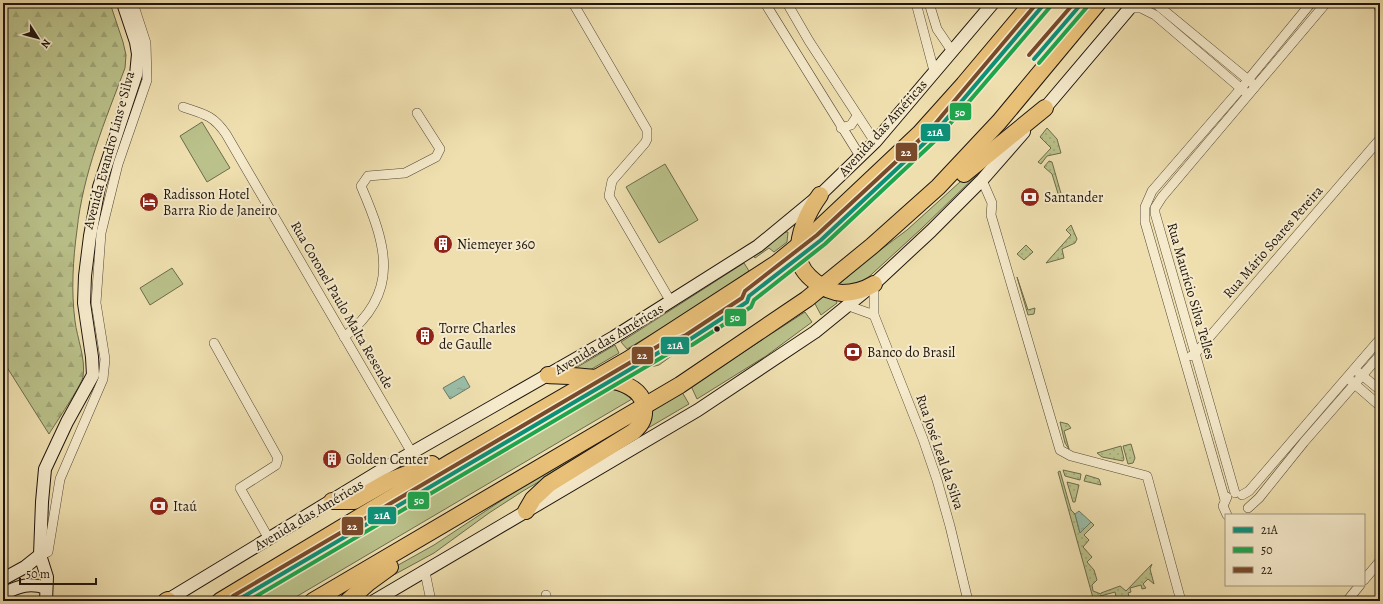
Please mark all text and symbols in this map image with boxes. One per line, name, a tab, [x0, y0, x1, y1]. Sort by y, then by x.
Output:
north arrow	[18, 18, 58, 58]
text: N	[37, 36, 54, 51]
street label: Avenida Evandro Lins e Silva	[79, 69, 139, 232]
street label: Avenida das Américas	[834, 76, 932, 181]
line badge: 50	[949, 102, 972, 121]
text: 50	[955, 105, 966, 120]
line badge: 21A	[920, 123, 951, 142]
text: 21A	[927, 125, 943, 140]
line badge: 22	[895, 142, 918, 162]
text: 22	[901, 145, 912, 160]
street label: Rua Mário Soares Pereira	[1219, 181, 1328, 302]
place label: Radisson Hotel Barra Rio de Janeiro	[163, 185, 277, 220]
bank icon: Santander	[1019, 186, 1041, 208]
place label: Santander	[1044, 188, 1104, 207]
hotel icon: Radisson Hotel Barra Rio de Janeiro	[138, 191, 160, 213]
street label: Rua Coronel Paulo Malta Resende	[286, 218, 398, 392]
street label: Rua Maurício Silva Telles	[1162, 220, 1220, 362]
building icon: Niemeyer 360	[432, 233, 454, 255]
place label: Niemeyer 360	[457, 235, 535, 254]
street label: Avenida das Américas	[550, 299, 667, 380]
line badge: 50	[724, 308, 747, 327]
text: 50	[730, 310, 741, 325]
place label: Torre Charles de Gaulle	[439, 319, 516, 354]
unlabelled marker	[712, 324, 722, 334]
building icon: Torre Charles de Gaulle	[414, 325, 436, 347]
line badge: 21A	[660, 336, 690, 355]
text: 21A	[667, 338, 683, 353]
bank icon: Banco do Brasil	[842, 341, 864, 363]
place label: Banco do Brasil	[867, 343, 956, 362]
line badge: 22	[631, 346, 654, 365]
text: 22	[637, 348, 648, 363]
street label: Rua José Leal da Silva	[911, 392, 969, 513]
building icon: Golden Center	[321, 448, 343, 470]
place label: Golden Center	[346, 450, 429, 469]
street label: Avenida das Américas	[250, 475, 367, 556]
line badge: 50	[407, 491, 430, 510]
text: 50	[414, 493, 425, 508]
bank icon: Itaú	[148, 495, 170, 517]
place label: Itaú	[173, 497, 197, 516]
line badge: 21A	[367, 506, 397, 525]
text: 21A	[374, 508, 390, 523]
legend	[1225, 514, 1365, 586]
line badge: 22	[341, 516, 364, 536]
text: 22	[347, 519, 358, 534]
text: 21A	[1261, 522, 1279, 538]
text: 50	[1261, 542, 1273, 558]
scale bar	[20, 560, 96, 586]
text: 22	[1261, 562, 1273, 578]
text: 50 m	[26, 566, 50, 582]

